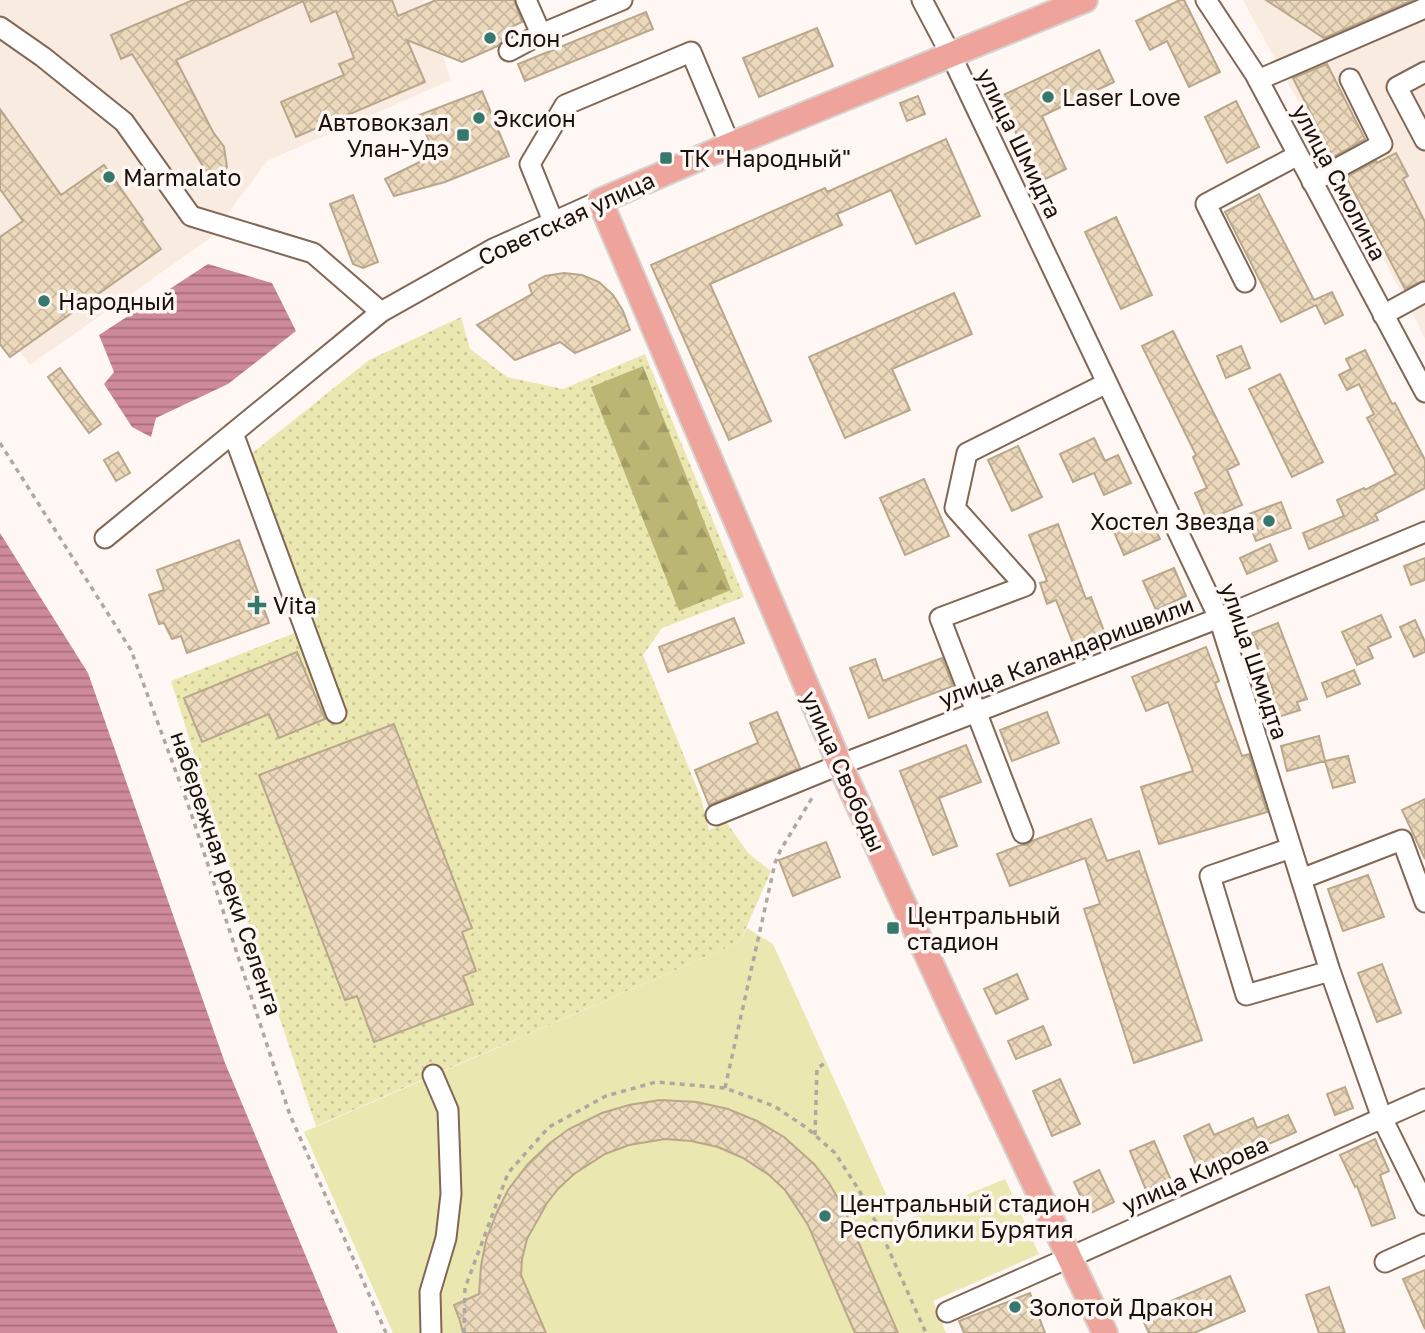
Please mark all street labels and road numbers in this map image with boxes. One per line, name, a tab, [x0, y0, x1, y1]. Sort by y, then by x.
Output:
street label: улица Шмидта	[972, 63, 1068, 223]
street label: улица Смолина	[1287, 99, 1393, 265]
street label: Советская улица	[473, 165, 659, 271]
street label: улица Шмидта	[1215, 579, 1295, 743]
street label: улица Каландаришвили	[935, 589, 1197, 713]
street label: улица Свободы	[796, 686, 892, 856]
street label: набережная реки Селенга	[165, 727, 289, 1019]
street label: улица Кирова	[1117, 1129, 1273, 1219]

